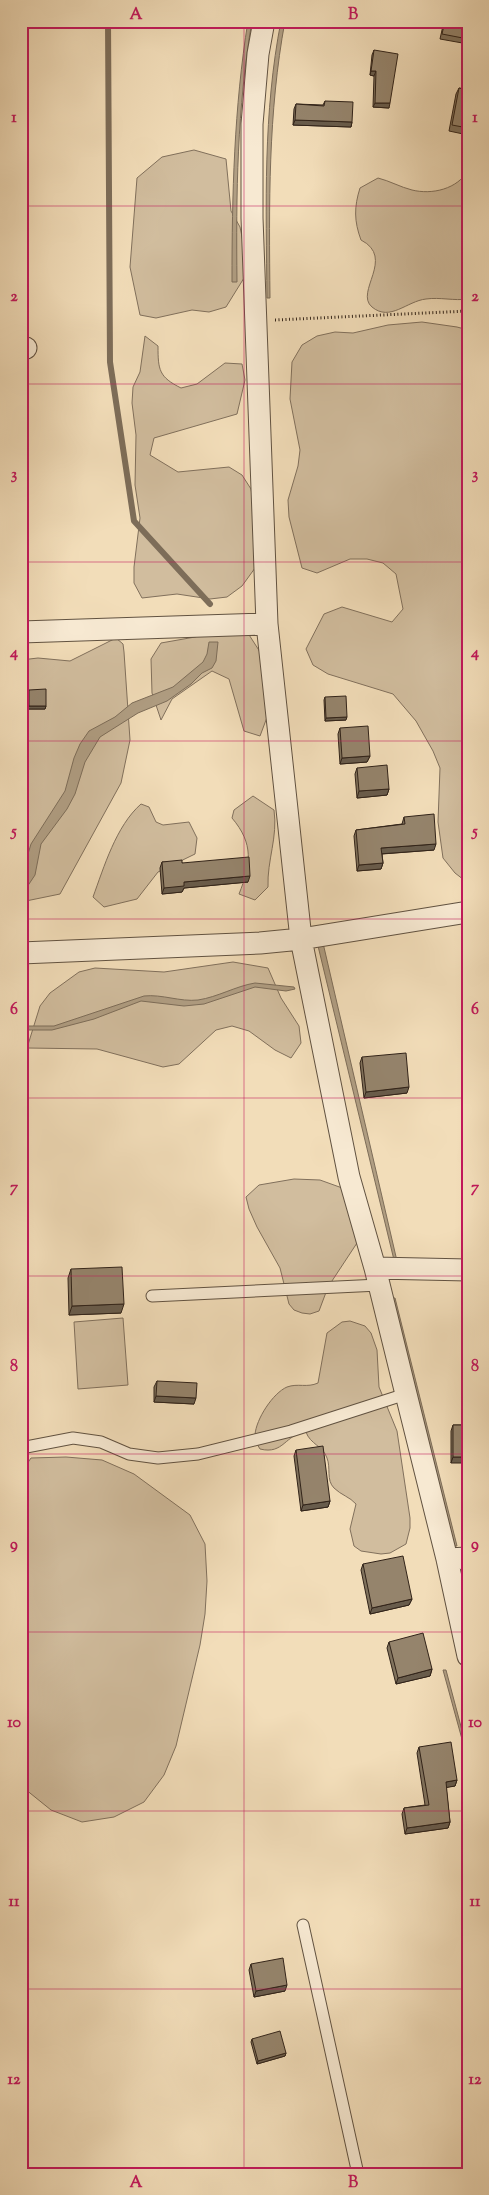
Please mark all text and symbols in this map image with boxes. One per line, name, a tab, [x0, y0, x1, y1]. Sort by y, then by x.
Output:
text: A	[130, 4, 143, 27]
text: B	[348, 4, 358, 27]
text: 1	[11, 107, 17, 130]
text: 1	[472, 107, 478, 130]
text: 2	[10, 286, 18, 309]
text: 2	[471, 286, 479, 309]
text: 3	[11, 464, 18, 487]
text: 3	[472, 464, 479, 487]
text: 4	[9, 642, 18, 665]
text: 4	[470, 642, 479, 665]
text: 5	[9, 821, 17, 844]
text: 5	[470, 821, 478, 844]
text: 6	[10, 999, 18, 1022]
text: 6	[471, 999, 479, 1022]
text: 7	[10, 1177, 19, 1200]
text: 7	[471, 1177, 480, 1200]
text: 8	[10, 1356, 18, 1379]
text: 8	[471, 1356, 479, 1379]
text: 9	[10, 1534, 18, 1557]
text: 9	[471, 1534, 479, 1557]
text: 10	[7, 1712, 21, 1735]
text: 10	[468, 1712, 482, 1735]
text: 11	[9, 1891, 20, 1914]
text: 11	[470, 1891, 481, 1914]
text: 12	[8, 2069, 21, 2092]
text: 12	[469, 2069, 482, 2092]
text: A	[130, 2172, 143, 2195]
text: B	[348, 2172, 358, 2195]

